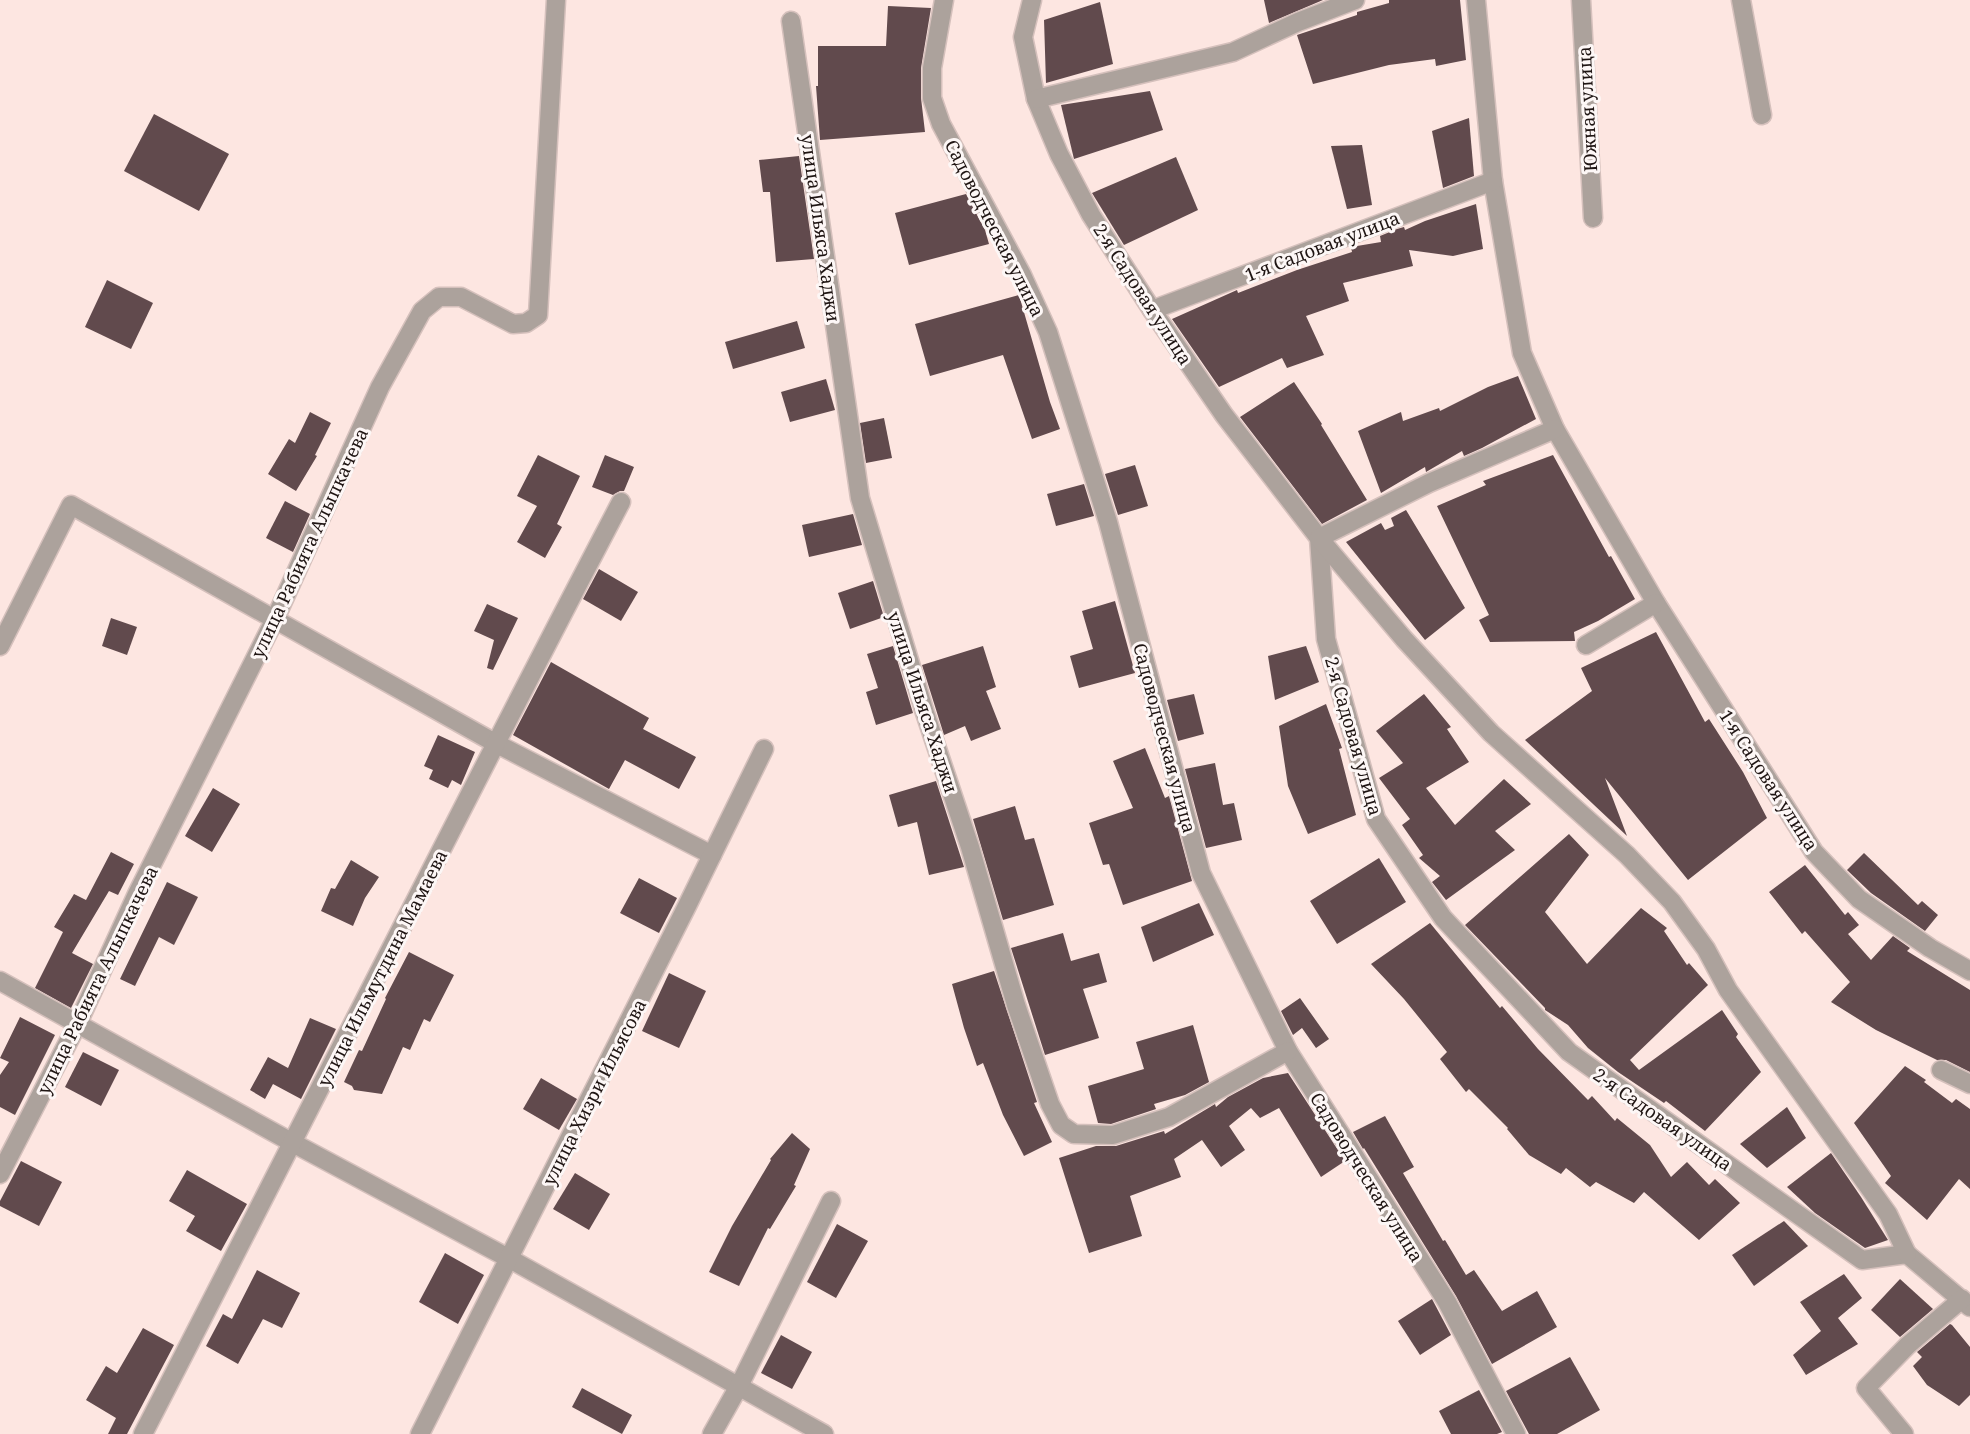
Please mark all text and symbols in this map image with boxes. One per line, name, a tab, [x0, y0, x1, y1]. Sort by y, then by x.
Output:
street label: Южная улица	[1572, 46, 1602, 172]
street label: улица Ильяса Хаджи	[796, 133, 846, 323]
street label: Садоводческая улица	[940, 135, 1050, 321]
street label: 1-я Садовая улица	[1241, 205, 1403, 287]
street label: 2-я Садовая улица	[1088, 219, 1198, 369]
street label: улица Рабията Алыпкачева	[245, 424, 373, 662]
street label: улица Ильяса Хаджи	[882, 608, 964, 796]
street label: Садоводческая улица	[1128, 640, 1202, 836]
street label: 2-я Садовая улица	[1320, 654, 1388, 818]
street label: 1-я Садовая улица	[1714, 705, 1824, 855]
street label: улица Ильмутдина Мамаева	[312, 845, 452, 1091]
street label: улица Рабията Алыпкачева	[31, 862, 163, 1098]
street label: улица Хизри Ильясова	[537, 995, 651, 1189]
street label: 2-я Садовая улица	[1589, 1062, 1737, 1176]
street label: Садоводческая улица	[1305, 1088, 1429, 1266]

